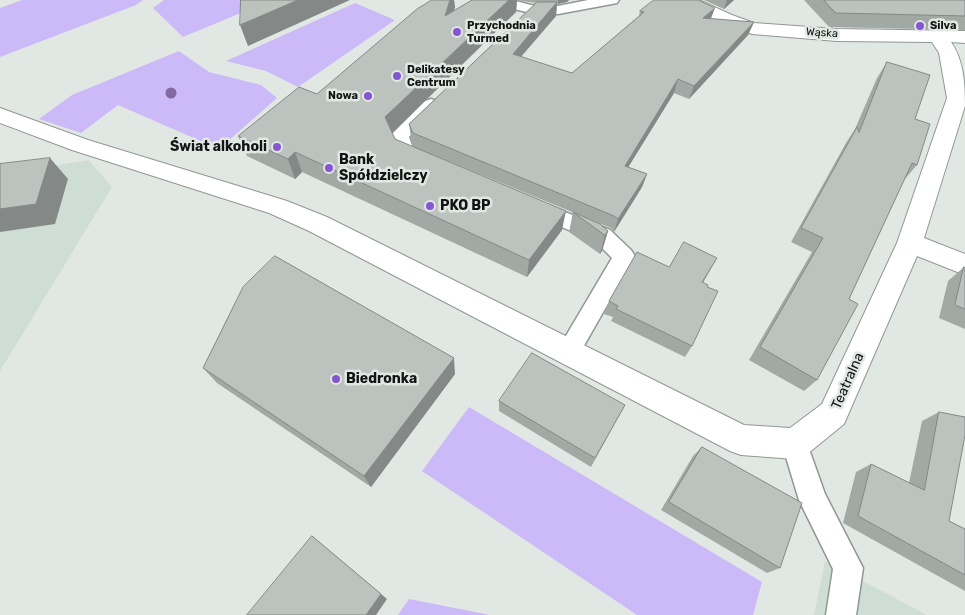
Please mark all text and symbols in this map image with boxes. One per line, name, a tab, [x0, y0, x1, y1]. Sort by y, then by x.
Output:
place label: Przychodnia Turmed	[467, 19, 536, 45]
place label: Silva	[930, 19, 956, 33]
marker: Silva	[914, 20, 926, 32]
street label: Wąska	[806, 25, 838, 41]
marker: Przychodnia Turmed	[451, 26, 463, 38]
place label: Delikatesy Centrum	[407, 63, 465, 89]
marker: Delikatesy Centrum	[391, 70, 403, 82]
place label: Nowa	[328, 89, 358, 103]
marker: Nowa	[362, 90, 374, 102]
place label: Świat alkoholi	[170, 139, 267, 155]
marker: Świat alkoholi	[271, 141, 283, 153]
place label: Bank Spółdzielczy	[339, 152, 428, 184]
marker: Bank Spółdzielczy	[323, 162, 335, 174]
place label: PKO BP	[440, 198, 491, 214]
marker: PKO BP	[424, 200, 436, 212]
street label: Teatralna	[828, 350, 868, 412]
place label: Biedronka	[346, 371, 417, 387]
marker: Biedronka	[330, 373, 342, 385]

